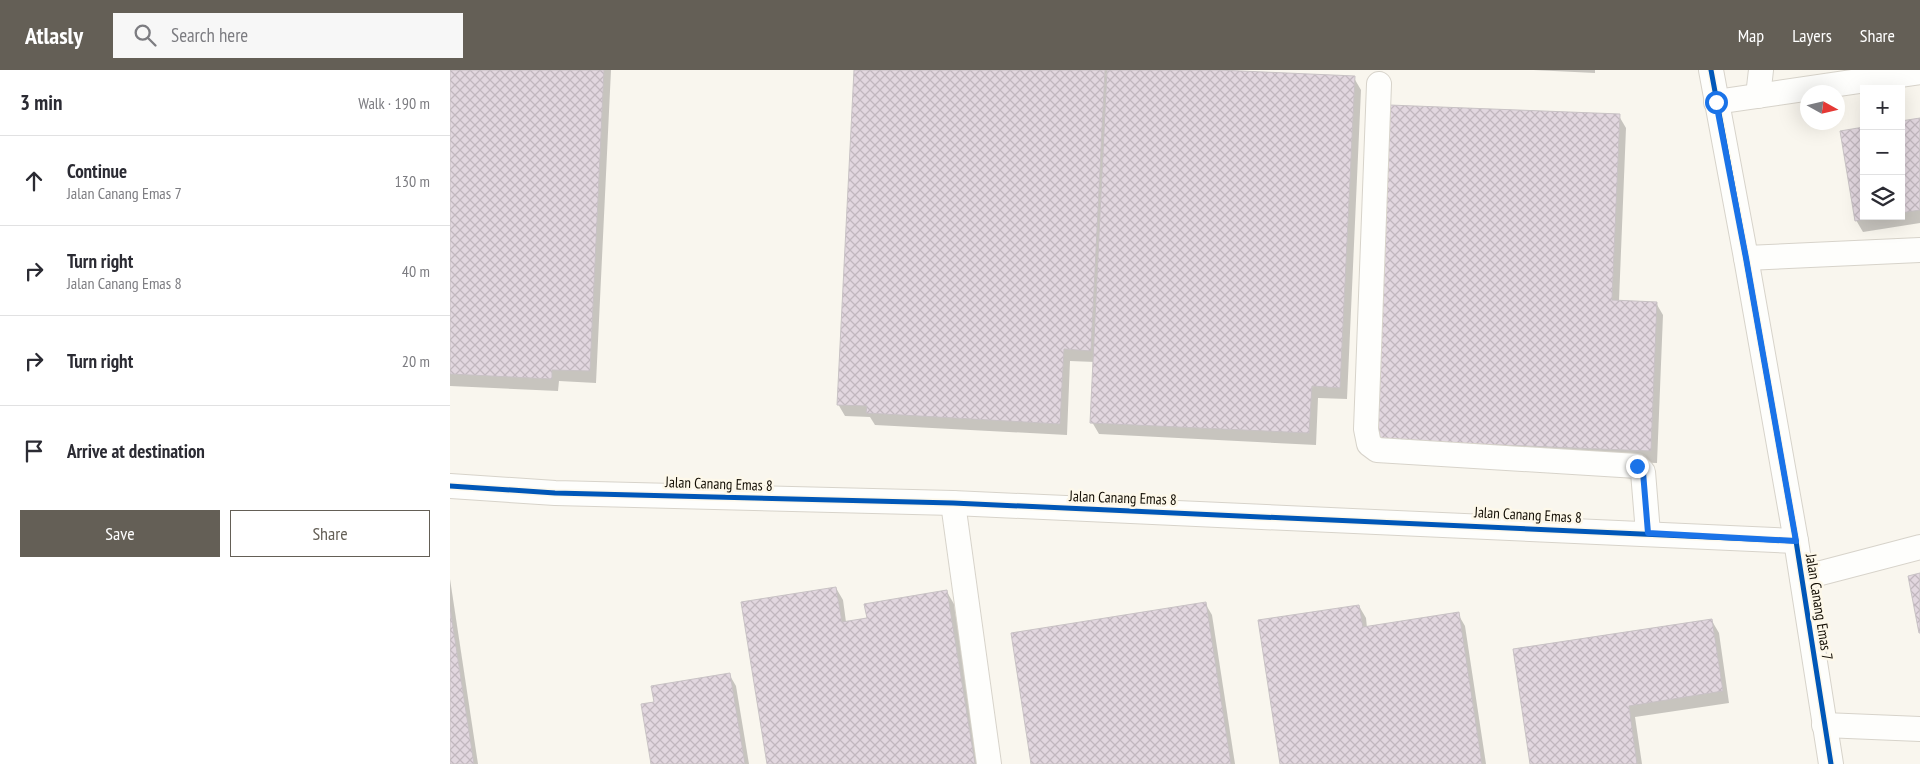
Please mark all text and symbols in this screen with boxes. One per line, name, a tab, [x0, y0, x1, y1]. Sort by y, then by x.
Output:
search box	[113, 13, 463, 58]
text: Atlasly	[25, 20, 83, 51]
icon: search	[131, 21, 159, 49]
text: Search here	[171, 23, 248, 47]
text: Map	[1738, 24, 1764, 47]
text: Layers	[1792, 24, 1832, 47]
text: Share	[1860, 24, 1895, 47]
north arrow	[1800, 85, 1845, 130]
map controls	[1860, 85, 1905, 220]
button: +	[1860, 85, 1905, 130]
text: 3 min	[20, 89, 62, 116]
route start	[1705, 91, 1728, 114]
text: Walk · 190 m	[358, 93, 430, 113]
button: −	[1860, 130, 1905, 175]
text: Continue	[67, 159, 127, 183]
icon: ahead	[20, 167, 48, 195]
text: 130 m	[395, 171, 430, 191]
button: layers	[1860, 175, 1905, 220]
text: Jalan Canang Emas 7	[67, 183, 182, 203]
text: Turn right	[67, 249, 133, 273]
icon: right	[20, 257, 48, 285]
text: 40 m	[402, 261, 430, 281]
text: Jalan Canang Emas 8	[67, 273, 182, 293]
icon: right	[20, 347, 48, 375]
text: Turn right	[67, 349, 133, 373]
text: 20 m	[402, 351, 430, 371]
icon: arrive	[20, 437, 48, 465]
text: Arrive at destination	[67, 439, 205, 463]
route end	[1626, 455, 1649, 478]
street label: Jalan Canang Emas 8	[664, 472, 773, 495]
street label: Jalan Canang Emas 8	[1068, 486, 1177, 509]
street label: Jalan Canang Emas 8	[1473, 502, 1582, 527]
button: Save	[20, 510, 220, 557]
button: Share	[230, 510, 430, 557]
street label: Jalan Canang Emas 7	[1802, 551, 1837, 662]

